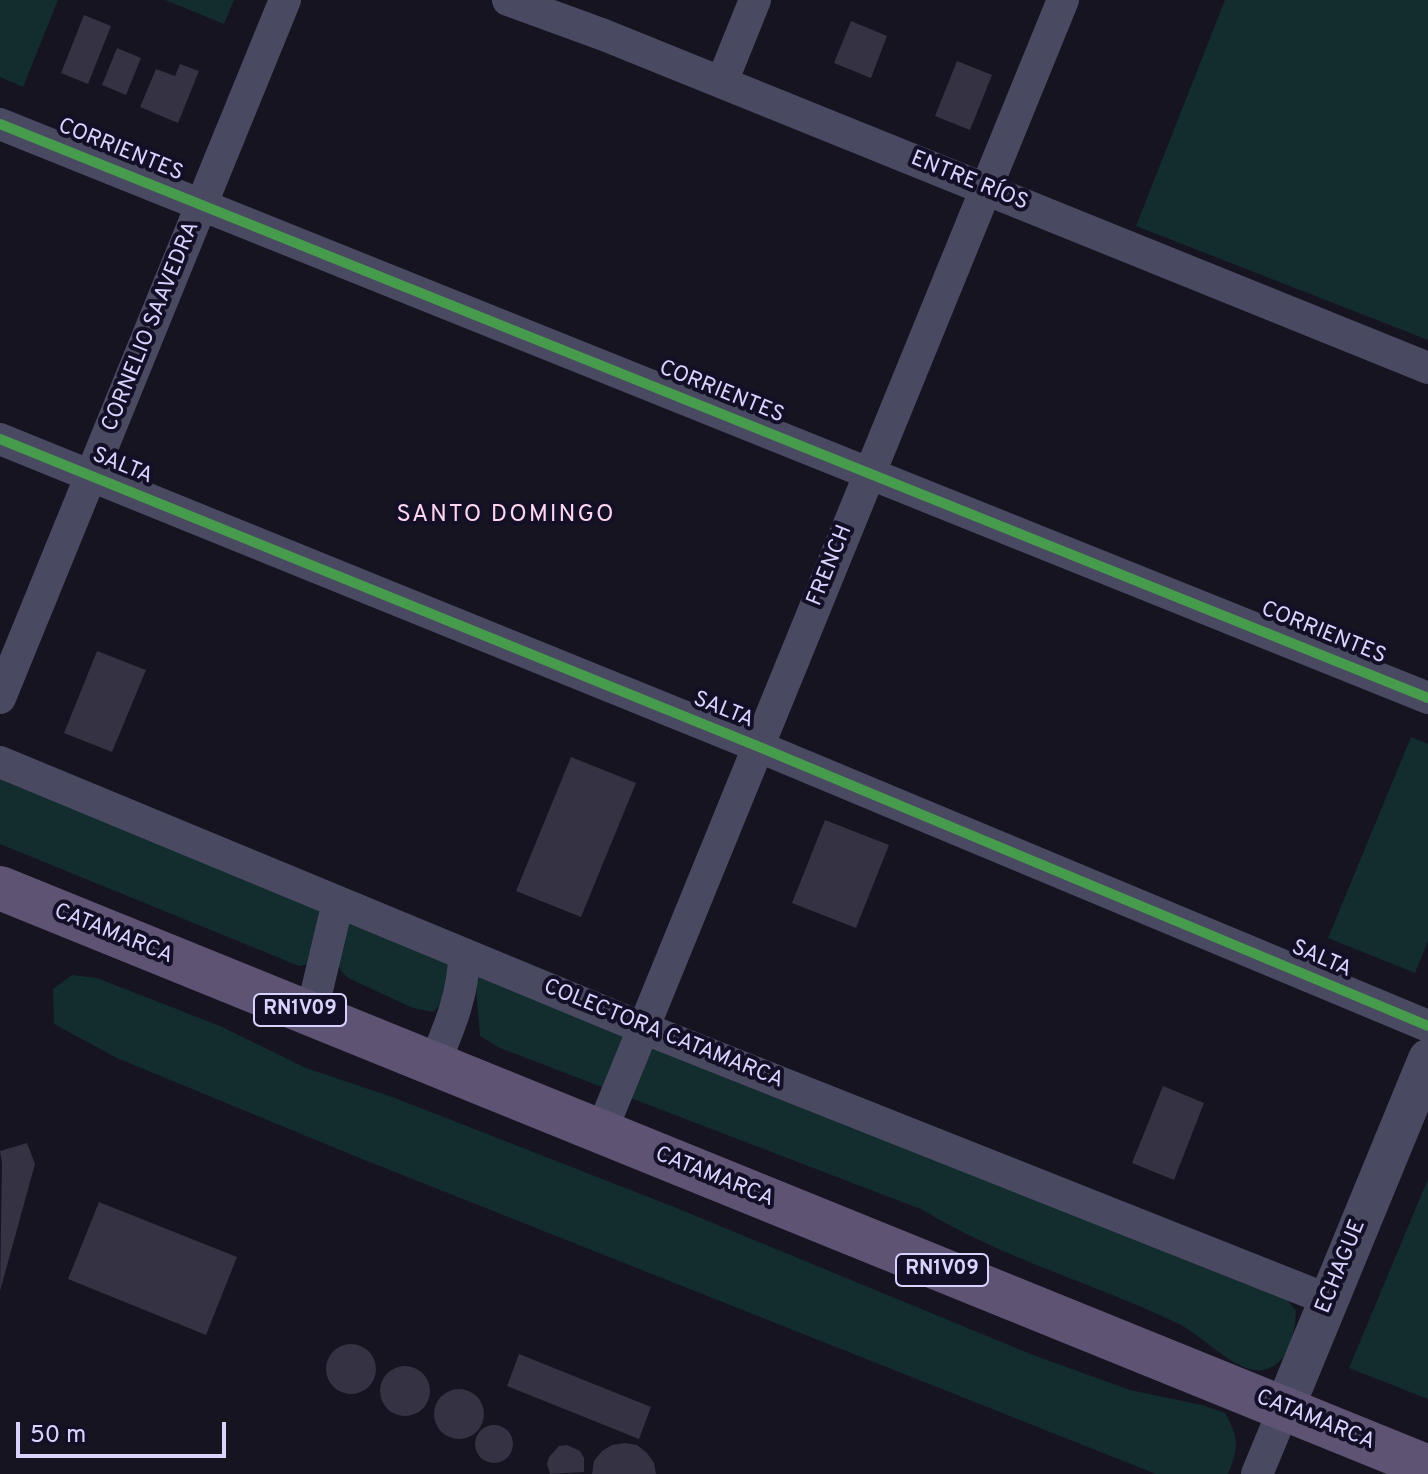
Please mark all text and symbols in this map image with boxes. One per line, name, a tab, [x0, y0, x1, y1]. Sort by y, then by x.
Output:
street label: CORRIENTES	[54, 114, 186, 188]
street label: ENTRE RÍOS	[906, 146, 1032, 218]
street label: CORNELIO SAAVEDRA	[98, 218, 206, 436]
street label: CORRIENTES	[655, 356, 787, 430]
street label: SALTA	[88, 443, 156, 491]
district label: SANTO DOMINGO	[396, 502, 616, 530]
street label: FRENCH	[803, 522, 859, 610]
street label: CORRIENTES	[1257, 597, 1389, 671]
street label: SALTA	[689, 687, 757, 735]
street label: CATAMARCA	[50, 899, 176, 971]
street label: SALTA	[1287, 936, 1355, 984]
street label: COLECTORA CATAMARCA	[539, 975, 787, 1095]
road number: RN1V09	[254, 994, 346, 1026]
street label: CATAMARCA	[651, 1142, 777, 1214]
street label: ECHAGUE	[1311, 1216, 1373, 1318]
road number: RN1V09	[896, 1254, 988, 1286]
street label: CATAMARCA	[1252, 1385, 1378, 1457]
scale bar	[20, 1406, 230, 1456]
text: 50 m	[30, 1421, 86, 1451]

